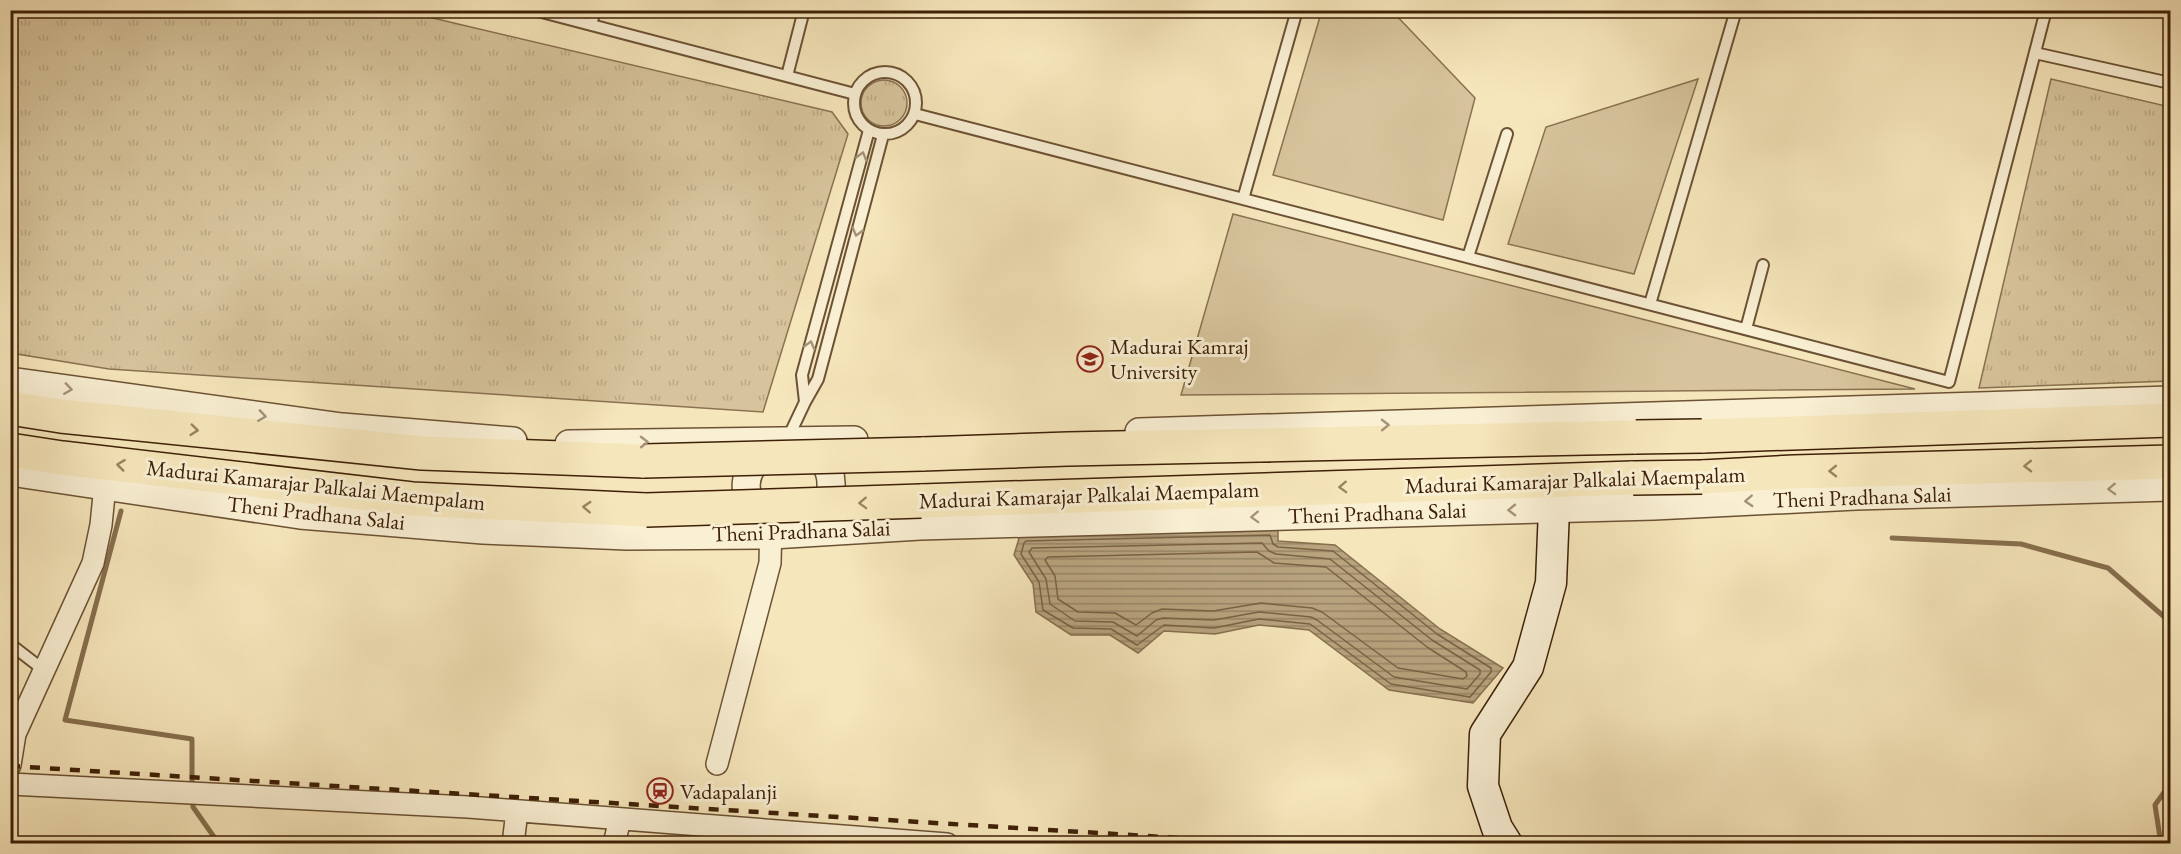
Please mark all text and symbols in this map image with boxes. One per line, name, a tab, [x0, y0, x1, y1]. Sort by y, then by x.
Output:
one-way arrow	[854, 152, 867, 162]
one-way arrow	[852, 226, 864, 237]
place label: Madurai Kamraj University	[1110, 332, 1249, 386]
one-way arrow	[803, 340, 816, 350]
school or university icon: Madurai Kamraj University	[1075, 344, 1105, 374]
one-way arrow	[64, 383, 73, 395]
one-way arrow	[257, 409, 266, 422]
one-way arrow	[1380, 418, 1389, 431]
one-way arrow	[189, 423, 198, 435]
one-way arrow	[640, 436, 649, 449]
street label: Madurai Kamarajar Palkalai Maempalam	[145, 453, 487, 517]
one-way arrow	[117, 459, 126, 472]
street label: Madurai Kamarajar Palkalai Maempalam	[1404, 460, 1746, 500]
one-way arrow	[2024, 460, 2033, 472]
one-way arrow	[1829, 465, 1838, 477]
street label: Madurai Kamarajar Palkalai Maempalam	[918, 475, 1260, 515]
street label: Theni Pradhana Salai	[1772, 479, 1952, 515]
one-way arrow	[1339, 481, 1348, 493]
one-way arrow	[2108, 482, 2117, 495]
street label: Theni Pradhana Salai	[226, 489, 406, 537]
street label: Theni Pradhana Salai	[1287, 495, 1467, 531]
one-way arrow	[1745, 495, 1754, 508]
one-way arrow	[858, 496, 867, 509]
one-way arrow	[583, 500, 592, 513]
one-way arrow	[1508, 503, 1517, 516]
one-way arrow	[1250, 510, 1259, 523]
street label: Theni Pradhana Salai	[711, 513, 891, 549]
station icon: Vadapalanji	[645, 776, 675, 806]
place label: Vadapalanji	[680, 777, 777, 806]

